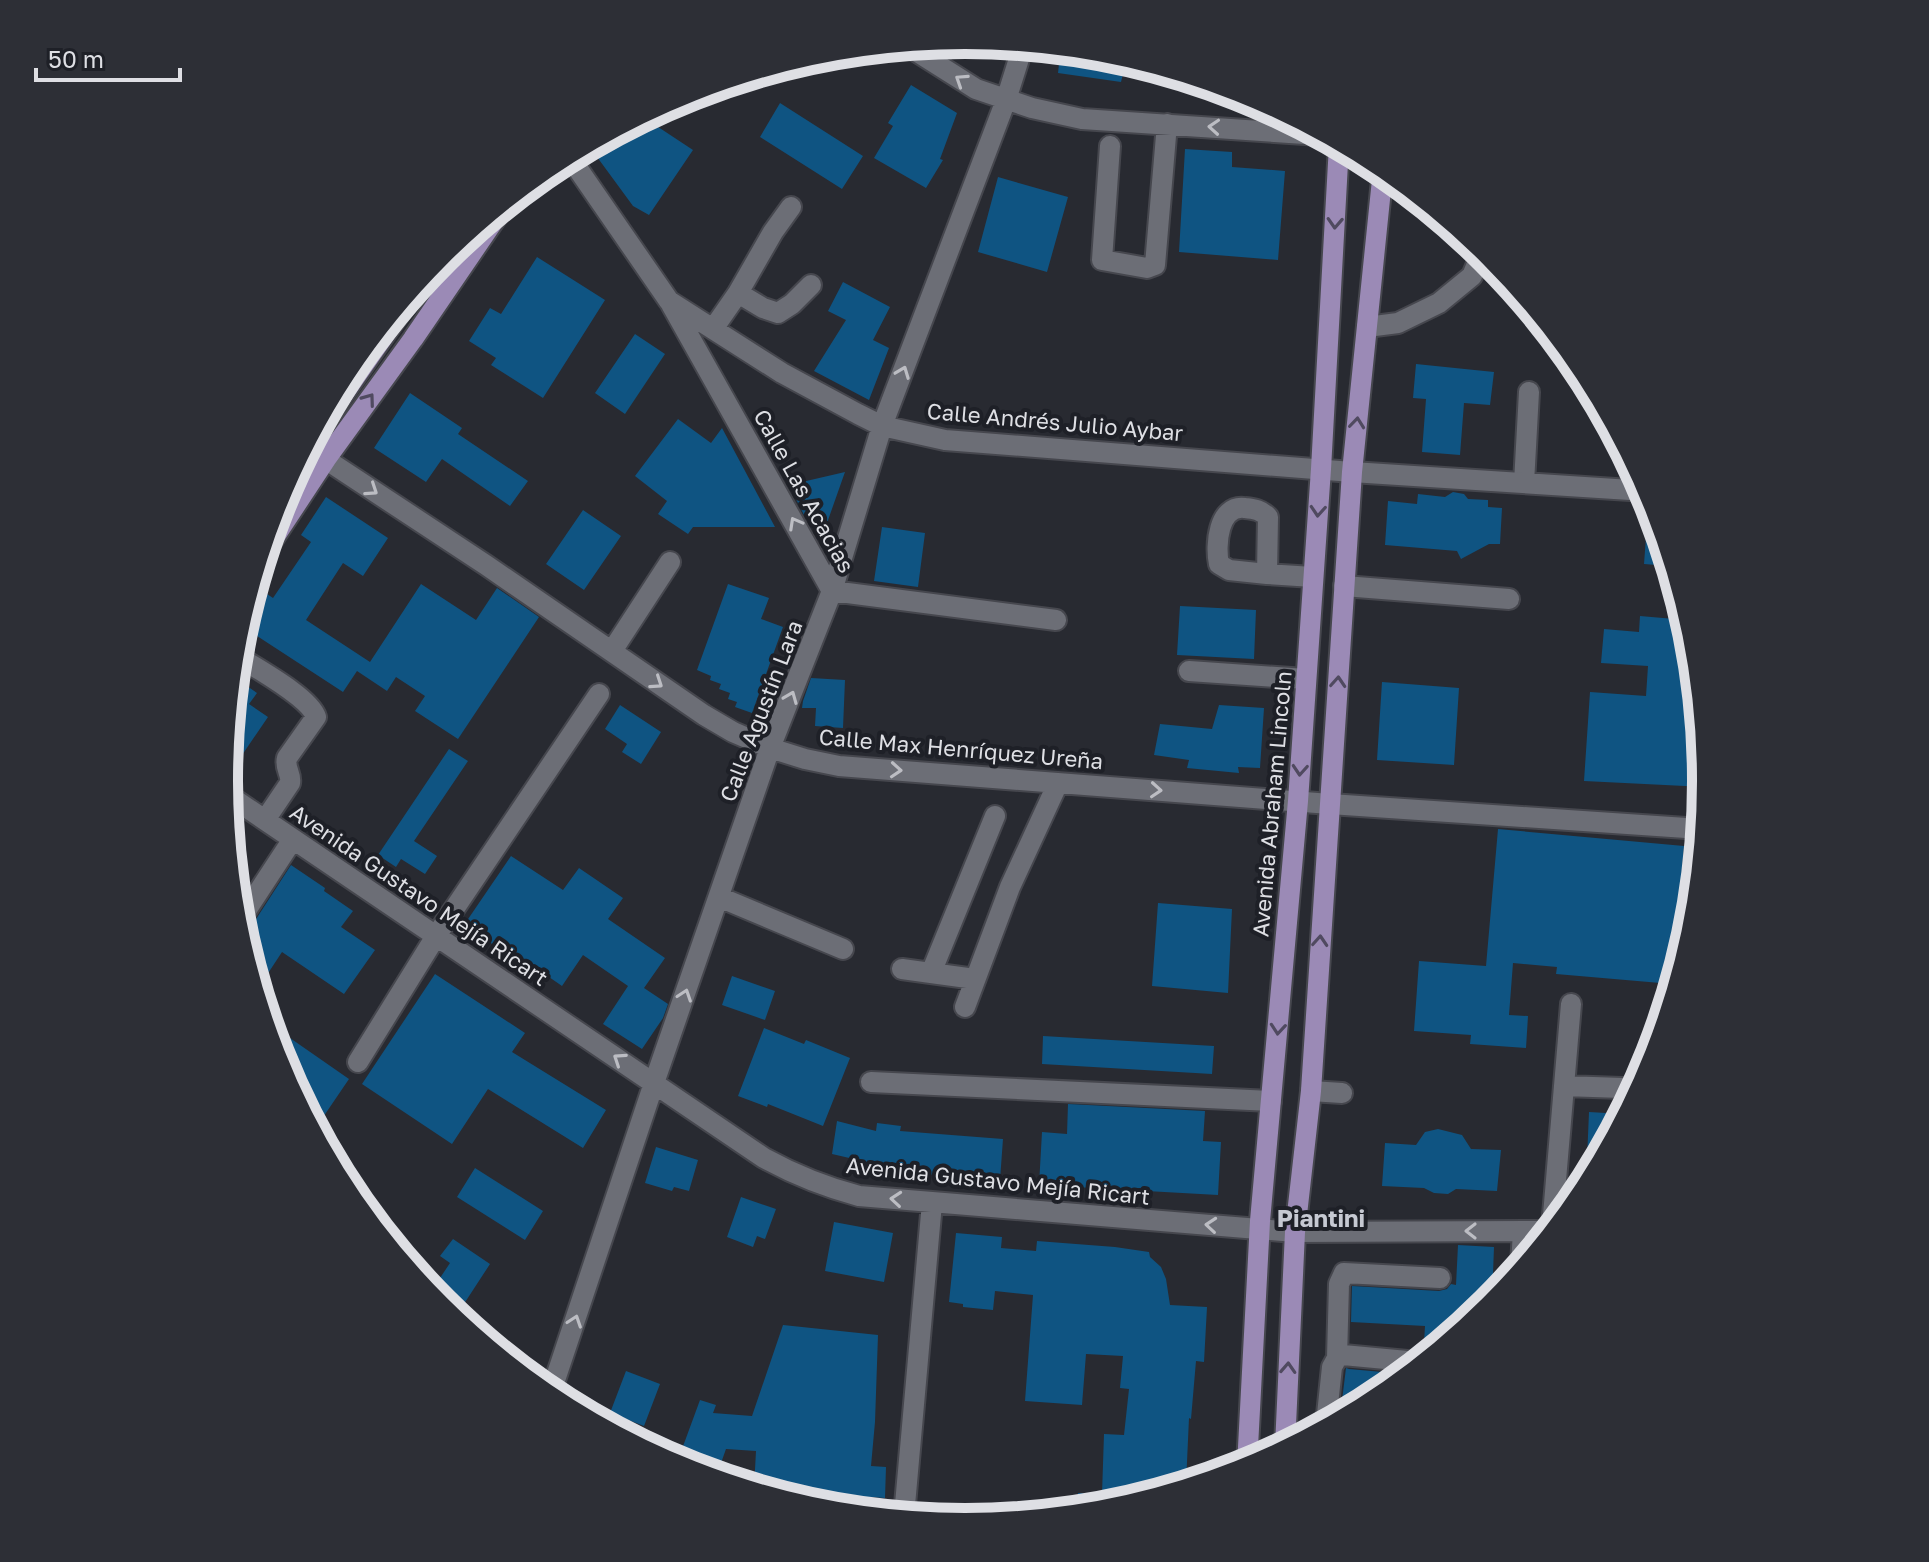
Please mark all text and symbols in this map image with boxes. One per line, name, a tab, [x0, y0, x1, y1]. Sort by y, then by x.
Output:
scale bar	[36, 32, 180, 82]
text: 50 m	[48, 44, 104, 73]
one-way arrow	[955, 74, 970, 89]
one-way arrow	[1207, 119, 1220, 136]
one-way arrow	[1327, 217, 1344, 230]
one-way arrow	[893, 366, 910, 380]
one-way arrow	[360, 394, 374, 408]
street label: Calle Andrés Julio Aybar	[926, 397, 1185, 446]
street label: Calle Las Acacias	[748, 404, 861, 577]
one-way arrow	[1348, 416, 1365, 429]
one-way arrow	[363, 480, 378, 495]
one-way arrow	[1310, 505, 1327, 518]
one-way arrow	[789, 517, 805, 532]
street label: Calle Agustín Lara	[713, 616, 808, 805]
street label: Avenida Abraham Lincoln	[1246, 670, 1297, 938]
one-way arrow	[648, 673, 662, 688]
one-way arrow	[1329, 675, 1346, 688]
one-way arrow	[781, 691, 797, 705]
street label: Calle Max Henríquez Ureña	[818, 723, 1104, 774]
one-way arrow	[890, 761, 903, 778]
one-way arrow	[1292, 764, 1309, 777]
one-way arrow	[1150, 781, 1163, 798]
street label: Avenida Gustavo Mejía Ricart	[285, 798, 553, 991]
one-way arrow	[1312, 934, 1329, 947]
one-way arrow	[675, 989, 692, 1003]
one-way arrow	[1270, 1023, 1287, 1036]
one-way arrow	[613, 1054, 627, 1069]
street label: Avenida Gustavo Mejía Ricart	[845, 1151, 1151, 1210]
one-way arrow	[890, 1191, 903, 1208]
district label: Piantini	[1277, 1203, 1365, 1232]
one-way arrow	[1204, 1217, 1217, 1234]
one-way arrow	[1464, 1222, 1477, 1240]
one-way arrow	[565, 1314, 581, 1328]
one-way arrow	[1280, 1361, 1297, 1374]

